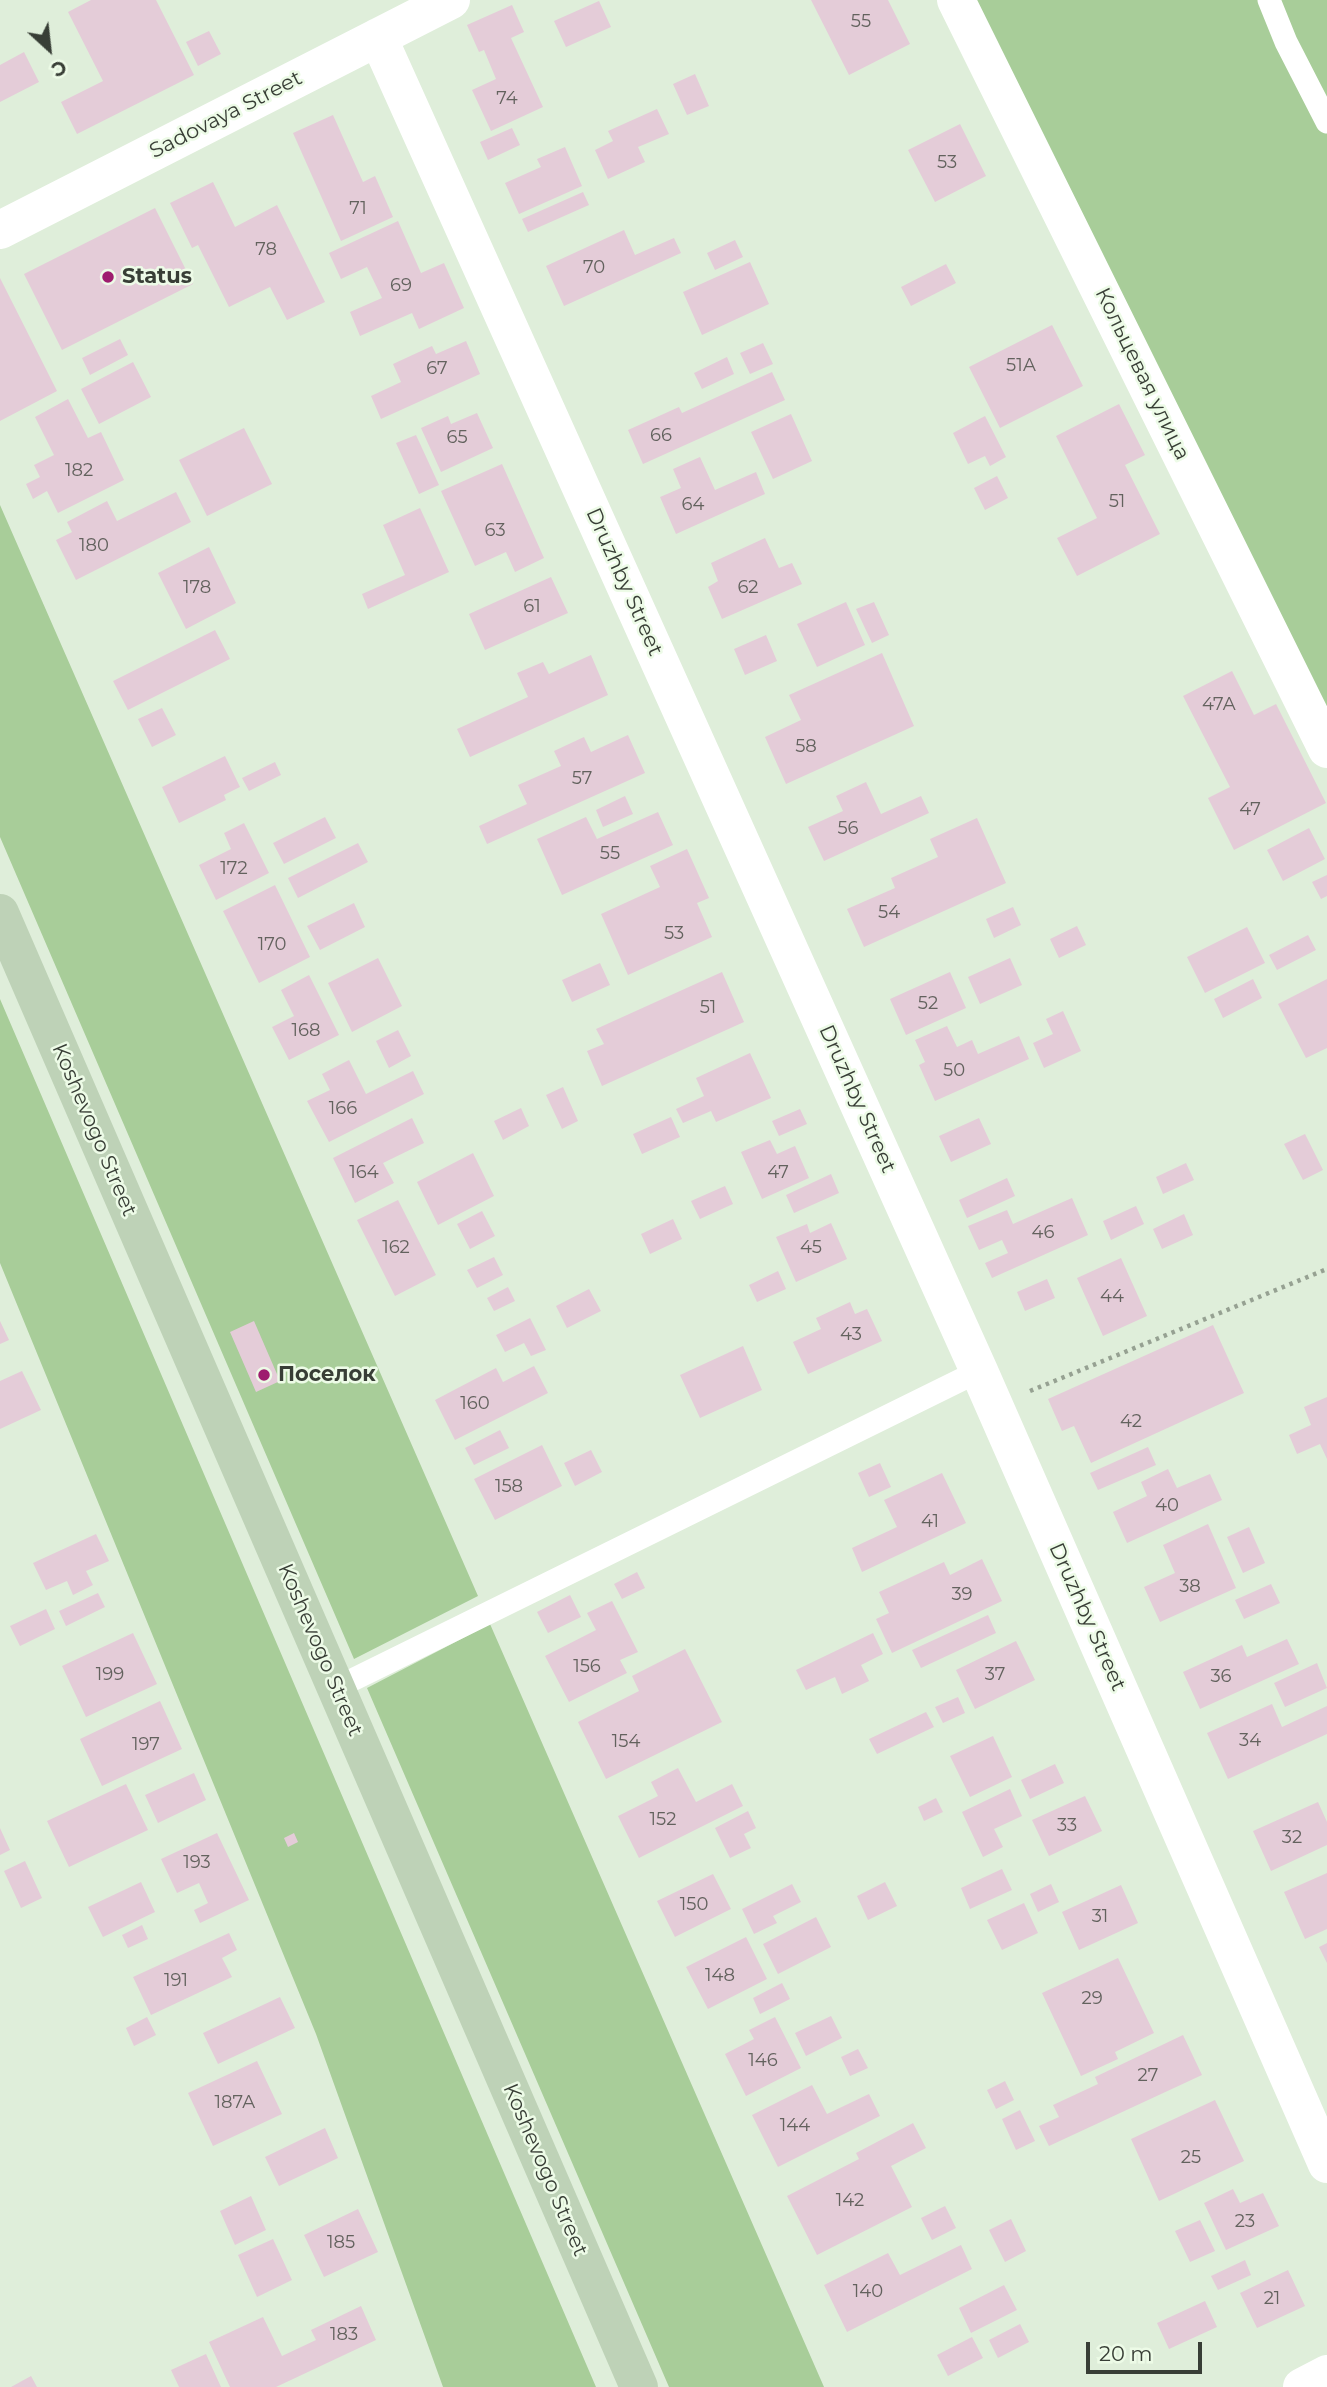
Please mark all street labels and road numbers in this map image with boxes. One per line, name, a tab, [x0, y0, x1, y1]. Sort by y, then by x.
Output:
street label: Sadovaya Street	[146, 66, 306, 164]
street label: Кольцевая улица	[1089, 284, 1195, 464]
street label: Druzhby Street	[580, 504, 668, 660]
street label: Druzhby Street	[813, 1021, 901, 1177]
street label: Koshevogo Street	[46, 1040, 142, 1220]
street label: Druzhby Street	[1043, 1539, 1131, 1695]
street label: Koshevogo Street	[272, 1560, 368, 1740]
street label: Koshevogo Street	[497, 2080, 593, 2260]

